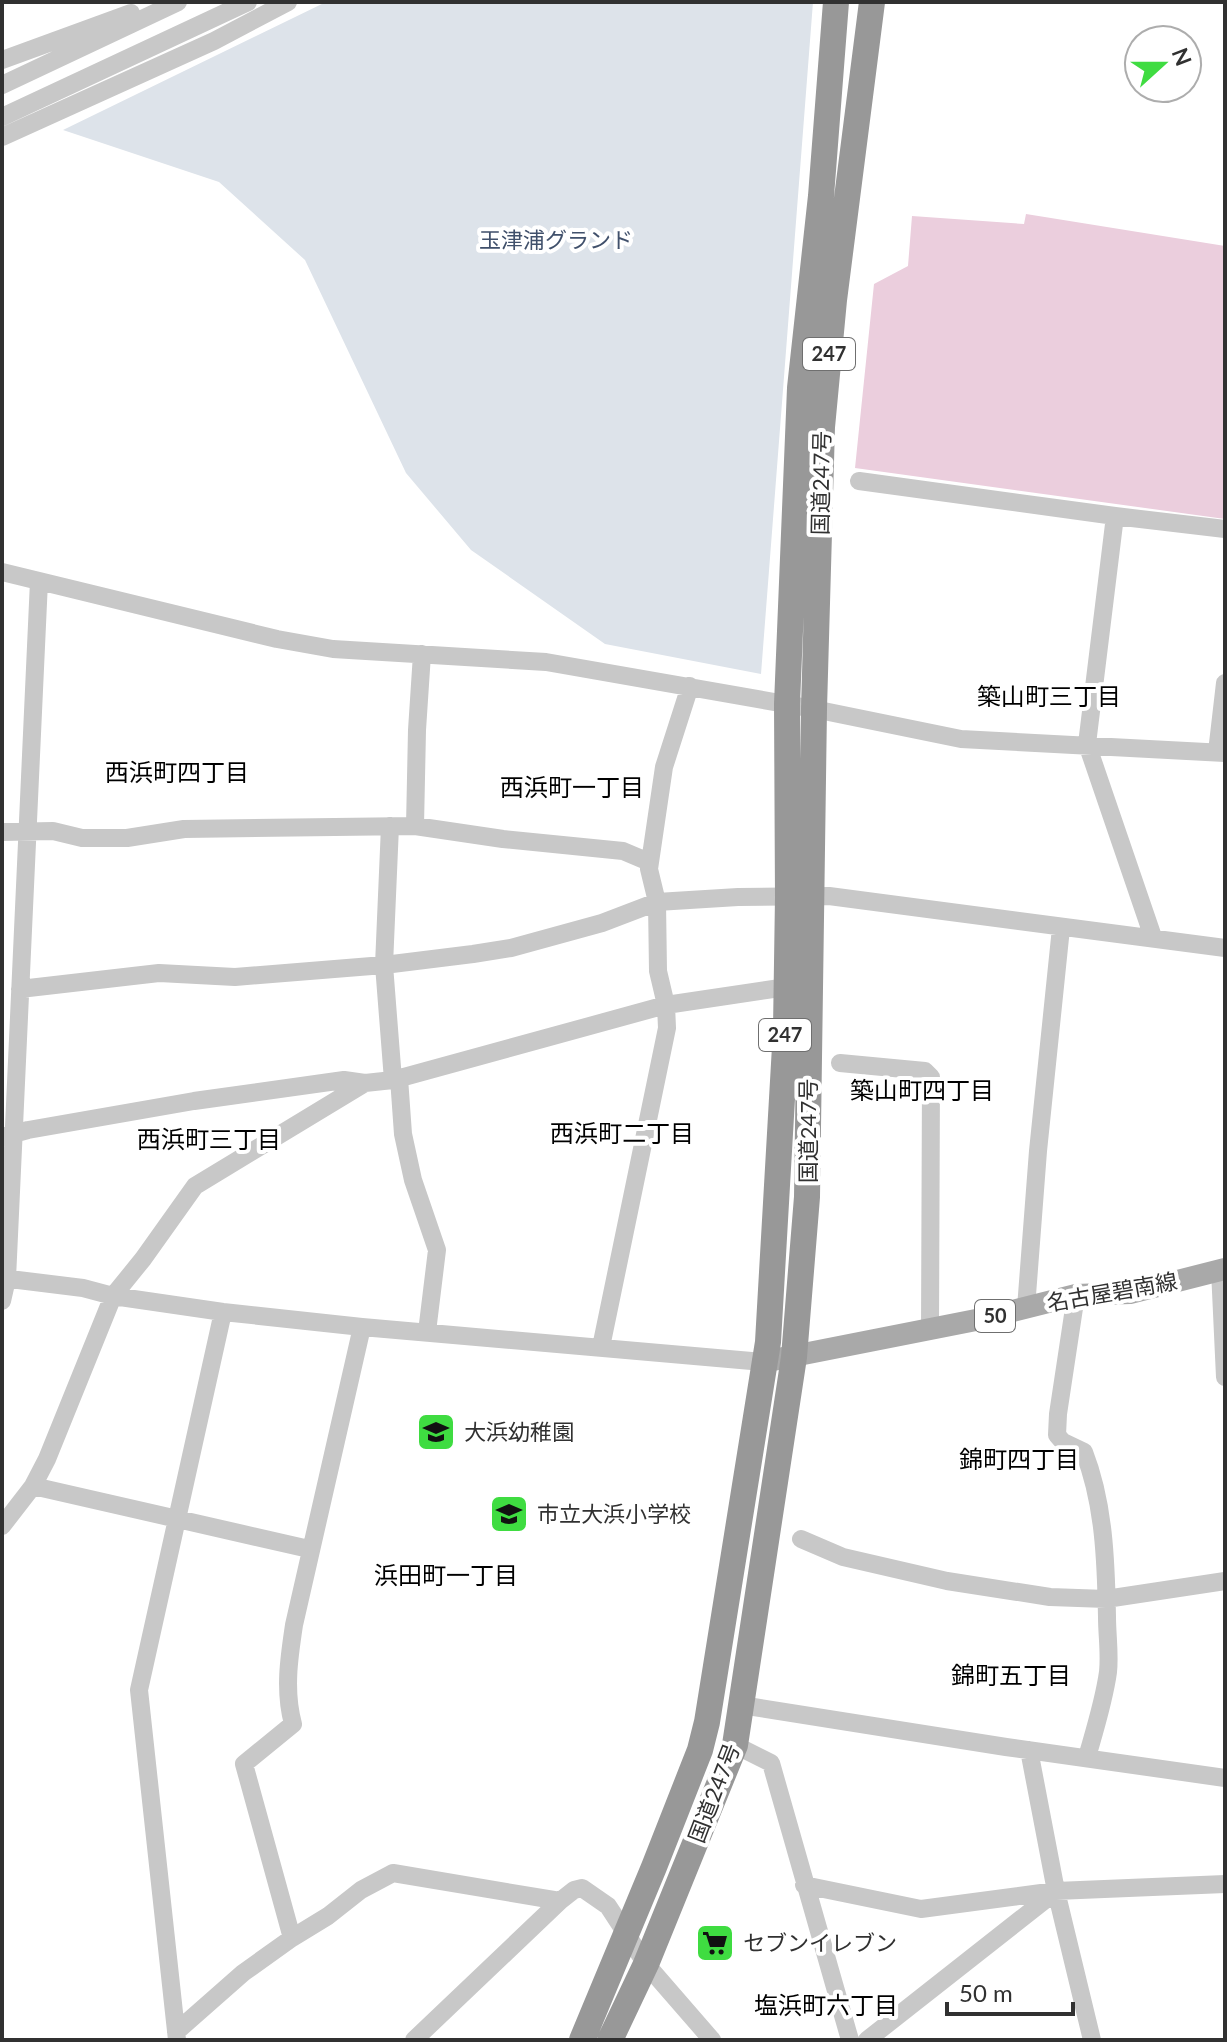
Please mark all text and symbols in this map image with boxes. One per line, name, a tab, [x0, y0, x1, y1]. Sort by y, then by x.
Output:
north arrow	[1123, 24, 1203, 104]
text: N	[1166, 44, 1198, 69]
park label: 玉津浦グランド	[479, 226, 633, 253]
road number: 247	[803, 338, 855, 370]
street label: 国道247号	[806, 431, 835, 535]
district label: 築山町三丁目	[977, 681, 1121, 710]
district label: 西浜町四丁目	[105, 757, 249, 786]
district label: 西浜町一丁目	[500, 772, 644, 801]
road number: 247	[759, 1019, 811, 1051]
district label: 築山町四丁目	[850, 1075, 994, 1104]
street label: 国道247号	[794, 1079, 821, 1183]
district label: 西浜町二丁目	[550, 1118, 694, 1147]
district label: 西浜町三丁目	[137, 1124, 281, 1153]
street label: 名古屋碧南線	[1045, 1267, 1179, 1316]
road number: 50	[975, 1300, 1015, 1332]
school or university icon: 大浜幼稚園	[415, 1411, 457, 1453]
place label: 大浜幼稚園	[464, 1418, 574, 1445]
district label: 錦町四丁目	[959, 1444, 1079, 1473]
school or university icon: 市立大浜小学校	[488, 1493, 530, 1535]
place label: 市立大浜小学校	[537, 1500, 691, 1527]
district label: 浜田町一丁目	[374, 1560, 518, 1589]
district label: 錦町五丁目	[951, 1660, 1071, 1689]
street label: 国道247号	[682, 1739, 745, 1846]
supermarket icon: セブンイレブン	[694, 1922, 736, 1964]
place label: セブンイレブン	[743, 1929, 897, 1956]
scale bar	[947, 1966, 1073, 2016]
text: 50 m	[959, 1978, 1013, 2007]
district label: 塩浜町六丁目	[754, 1990, 898, 2019]

